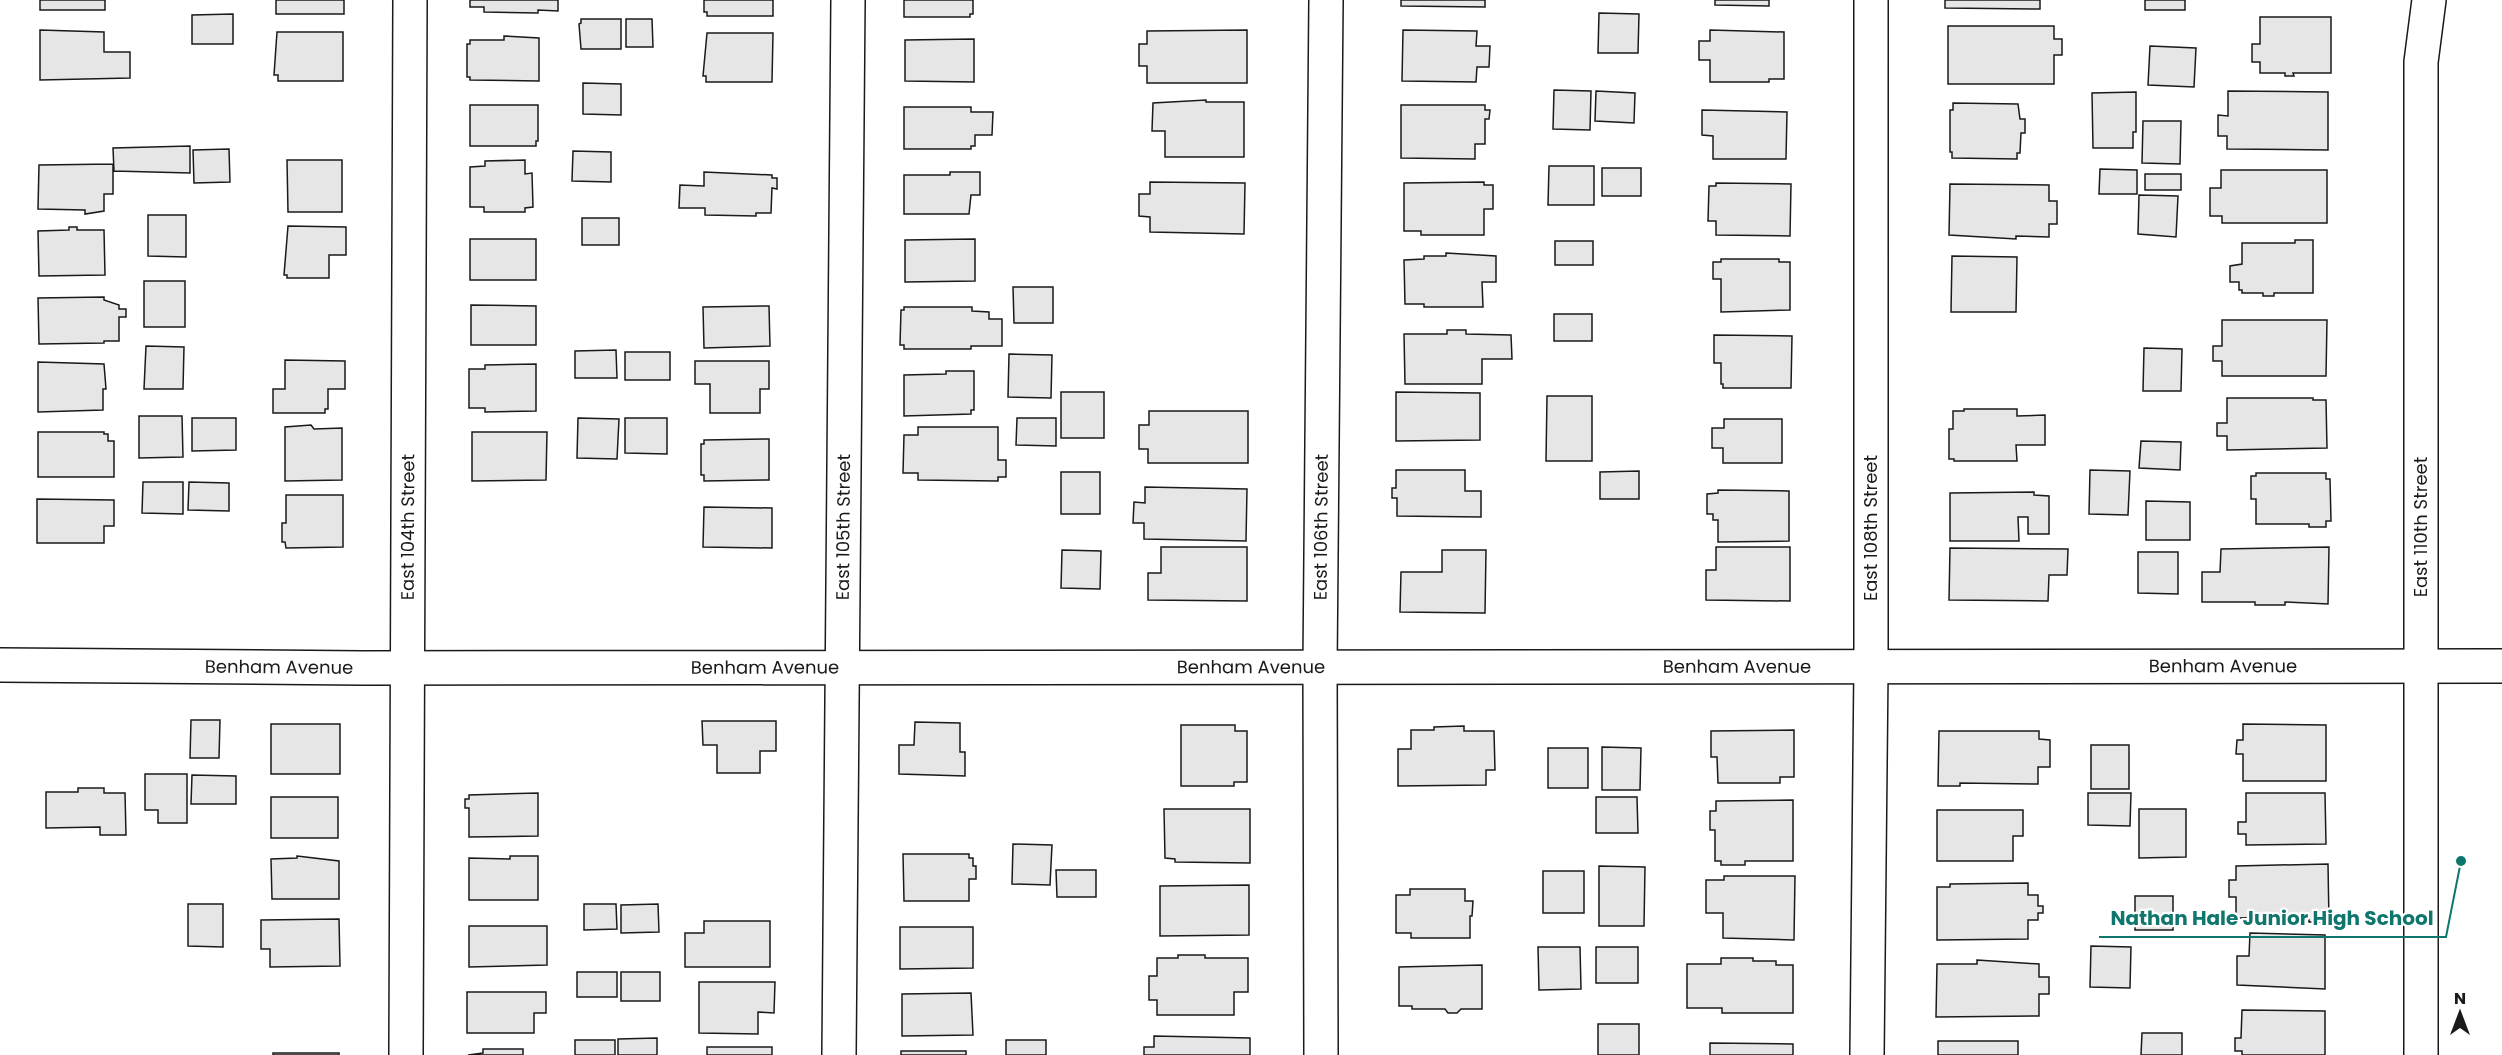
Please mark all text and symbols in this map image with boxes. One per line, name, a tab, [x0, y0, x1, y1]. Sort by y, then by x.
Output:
street label: East 104th Street	[395, 454, 420, 600]
street label: East 105th Street	[830, 454, 856, 600]
street label: East 106th Street	[1308, 454, 1334, 600]
street label: East 108th Street	[1858, 455, 1883, 601]
street label: East 110th Street	[2408, 457, 2433, 597]
street label: Benham Avenue	[2149, 653, 2297, 678]
street label: Benham Avenue	[205, 654, 353, 680]
street label: Benham Avenue	[1177, 654, 1325, 679]
street label: Benham Avenue	[1663, 654, 1811, 679]
street label: Benham Avenue	[691, 655, 839, 680]
callout: Nathan Hale Junior High School	[2099, 899, 2446, 937]
text: Nathan Hale Junior High School	[2110, 904, 2434, 932]
north arrow	[2430, 983, 2490, 1043]
text: N	[2454, 987, 2466, 1010]

